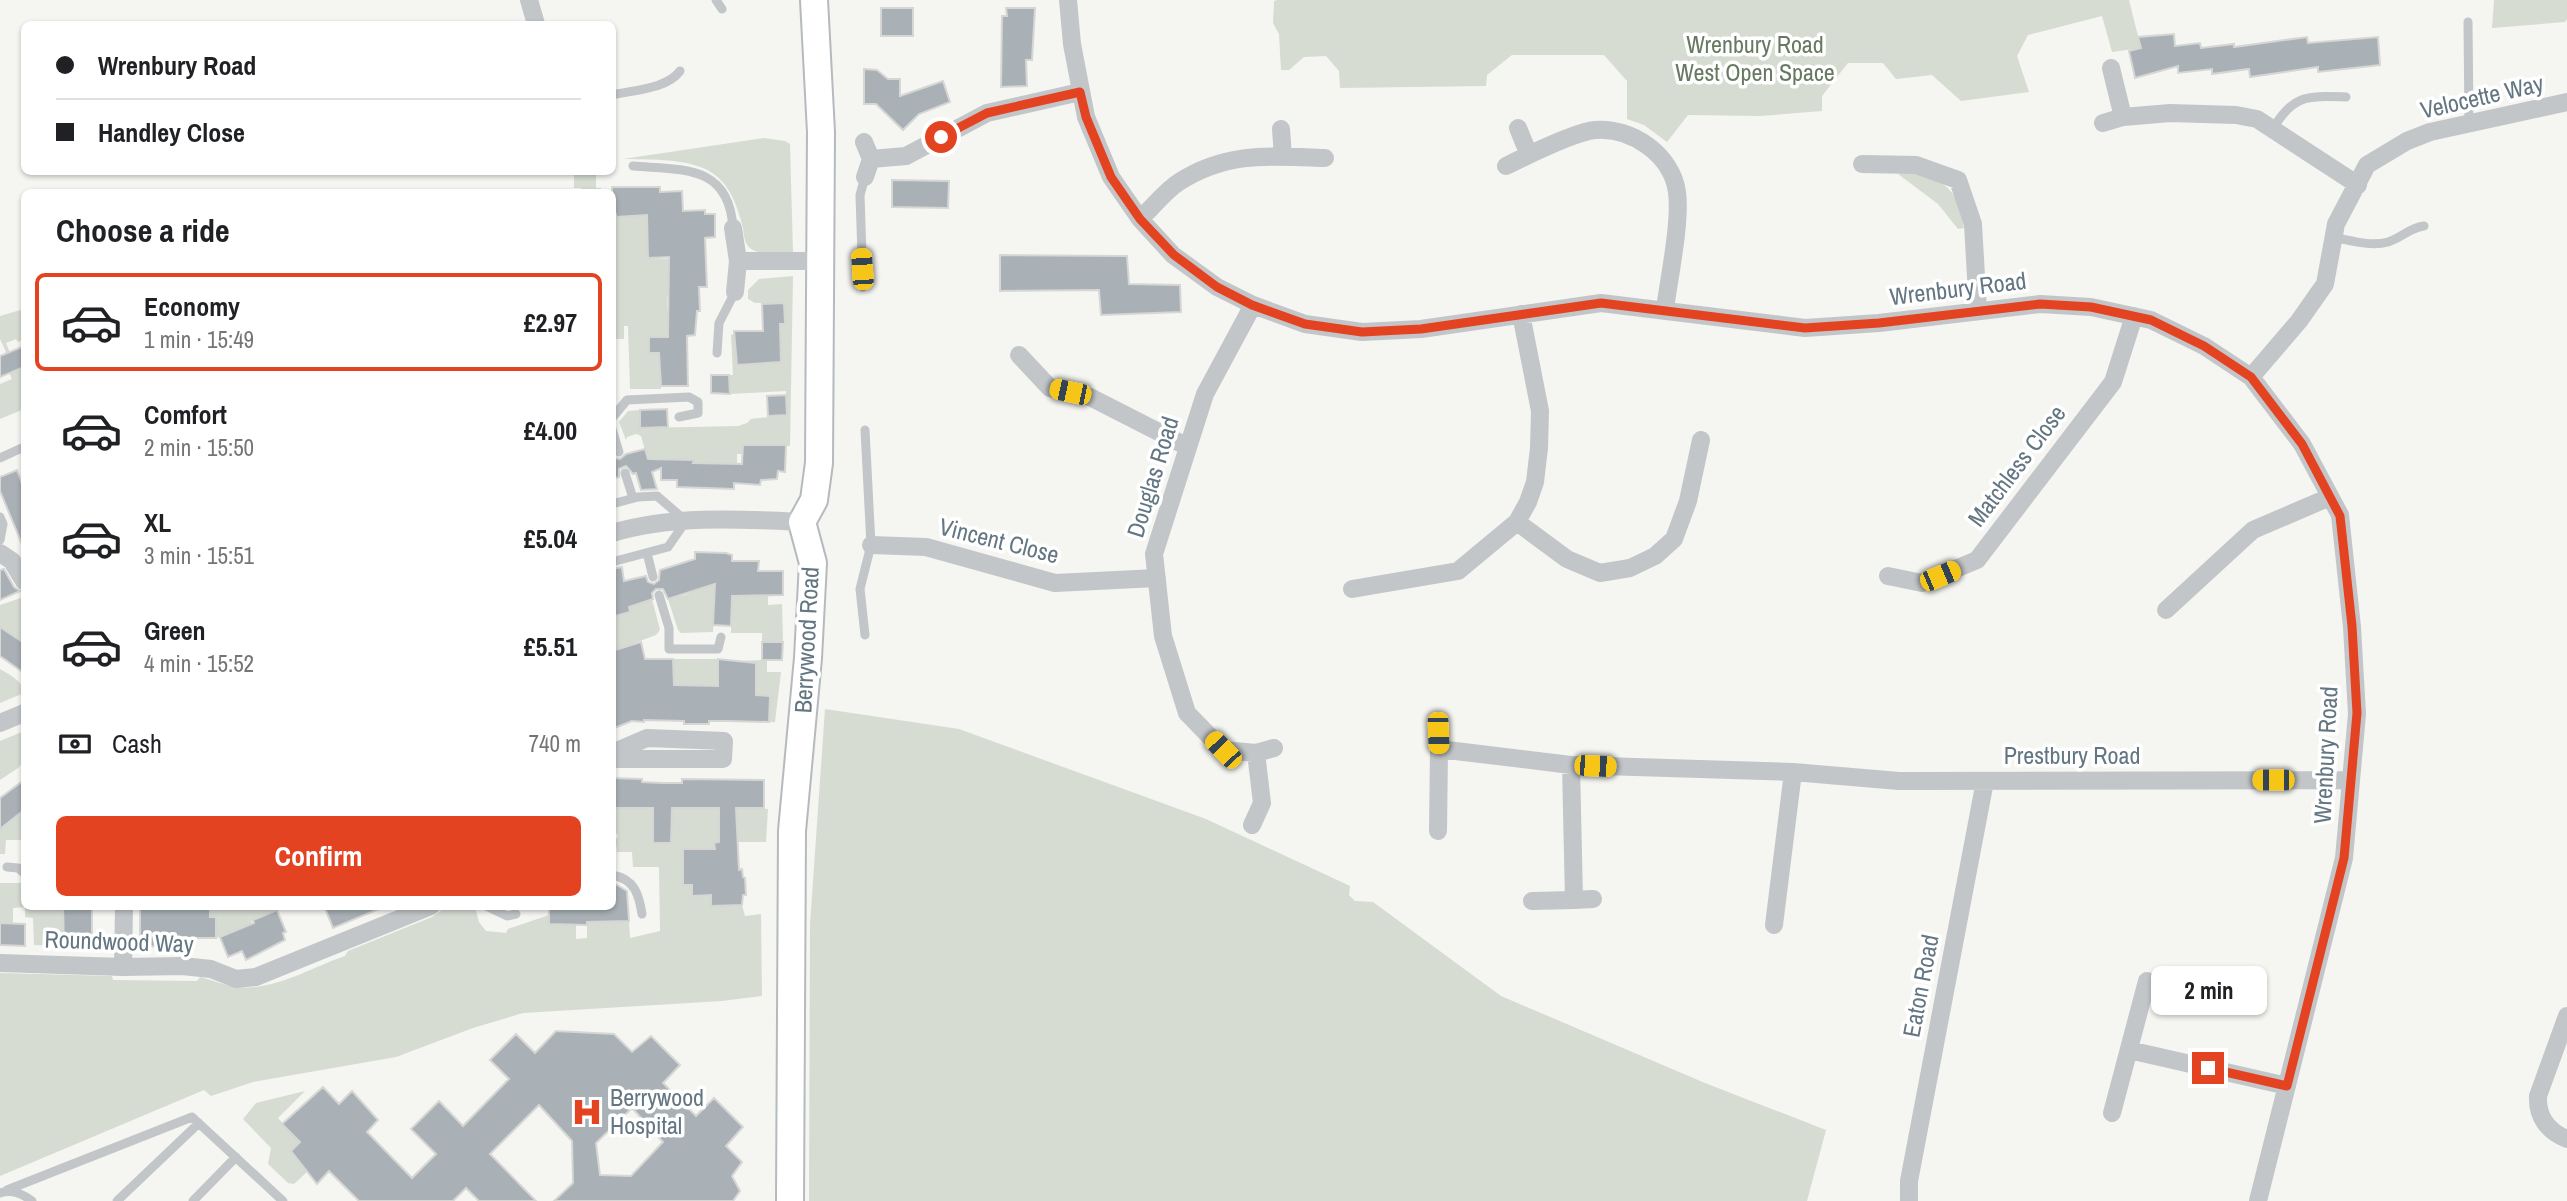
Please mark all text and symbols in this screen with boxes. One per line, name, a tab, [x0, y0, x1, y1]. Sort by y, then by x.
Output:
park label: Wrenbury Road West Open Space	[1675, 28, 1835, 88]
text: Wrenbury Road	[98, 48, 256, 83]
street label: Velocette Way	[2417, 66, 2546, 126]
text: Handley Close	[98, 115, 245, 150]
route start	[925, 121, 957, 153]
text: Choose a ride	[56, 209, 230, 252]
car	[851, 247, 874, 291]
street label: Wrenbury Road	[1888, 264, 2028, 312]
text: Economy	[144, 289, 240, 324]
icon: car	[60, 291, 123, 354]
text: £2.97	[524, 305, 577, 340]
text: 1 min · 15:49	[144, 324, 254, 355]
car	[1048, 377, 1093, 407]
text: Comfort	[144, 397, 227, 432]
street label: Matchless Close	[1960, 398, 2072, 533]
icon: car	[60, 399, 123, 462]
street label: Douglas Road	[1119, 412, 1186, 541]
text: £4.00	[524, 413, 577, 448]
text: 2 min · 15:50	[144, 432, 254, 463]
text: XL	[144, 505, 171, 540]
icon: car	[60, 507, 123, 570]
street label: Vincent Close	[936, 510, 1062, 570]
text: £5.04	[524, 521, 577, 556]
text: 3 min · 15:51	[144, 540, 254, 571]
car	[1917, 558, 1964, 594]
street label: Berrywood Road	[786, 566, 826, 714]
text: Green	[144, 613, 206, 648]
icon: car	[60, 615, 123, 678]
text: £5.51	[524, 629, 577, 664]
text: 4 min · 15:52	[144, 648, 254, 679]
street label: Wrenbury Road	[2305, 685, 2345, 824]
car	[1427, 712, 1450, 754]
icon: cash	[56, 725, 94, 763]
text: Cash	[112, 726, 162, 761]
text: 740 m	[529, 728, 581, 759]
car	[1201, 728, 1246, 772]
street label: Prestbury Road	[2004, 739, 2140, 771]
car	[1574, 755, 1617, 777]
car	[2253, 770, 2295, 791]
button: Confirm	[56, 816, 581, 896]
street label: Roundwood Way	[44, 922, 194, 960]
street label: Eaton Road	[1894, 932, 1946, 1040]
callout: 2 min	[2150, 967, 2266, 1016]
text: 2 min	[2184, 975, 2234, 1006]
route end	[2192, 1052, 2224, 1084]
place label: Berrywood Hospital	[610, 1081, 704, 1141]
hospital icon: Berrywood Hospital	[570, 1095, 604, 1129]

